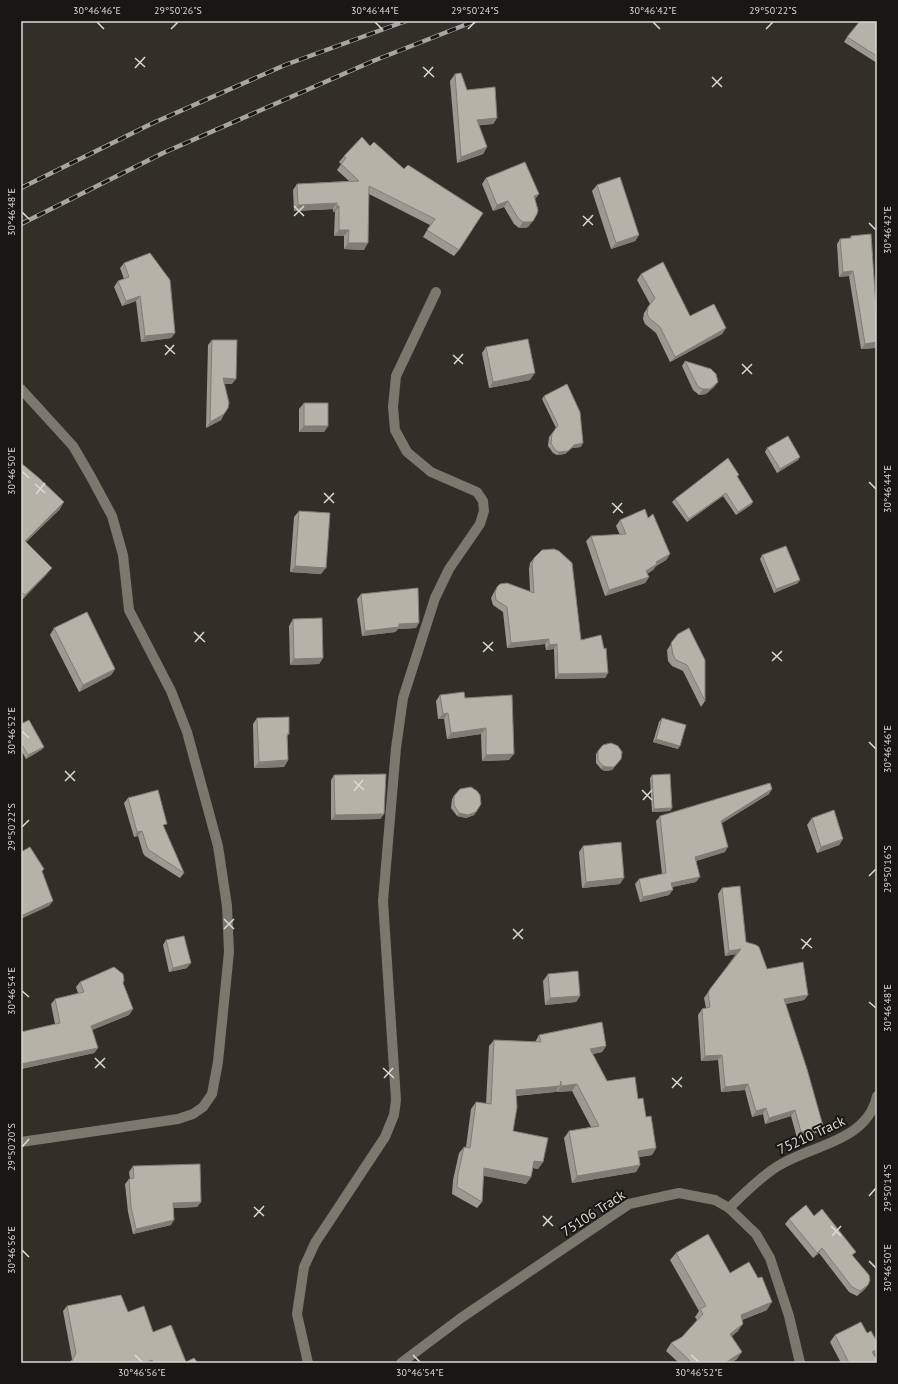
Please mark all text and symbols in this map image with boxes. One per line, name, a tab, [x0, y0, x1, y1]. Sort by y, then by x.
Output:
text: 30°46'46"E	[73, 4, 121, 17]
text: 29°50'26"S	[154, 4, 202, 17]
text: 30°46'44"E	[351, 4, 399, 17]
text: 29°50'24"S	[451, 4, 499, 17]
text: 30°46'42"E	[629, 4, 677, 17]
text: 29°50'22"S	[749, 4, 797, 17]
text: 30°46'48"E	[5, 188, 18, 236]
text: 30°46'42"E	[881, 206, 894, 254]
text: 30°46'50"E	[5, 447, 18, 495]
text: 30°46'44"E	[881, 465, 894, 513]
text: 30°46'52"E	[5, 707, 18, 755]
text: 30°46'46"E	[881, 725, 894, 773]
text: 29°50'22"S	[5, 803, 18, 851]
text: 29°50'16"S	[881, 845, 894, 893]
text: 30°46'54"E	[5, 967, 18, 1015]
text: 30°46'48"E	[881, 984, 894, 1032]
street label: 75210 Track	[774, 1111, 848, 1158]
text: 29°50'20"S	[5, 1123, 18, 1171]
text: 29°50'14"S	[881, 1164, 894, 1212]
street label: 75106 Track	[558, 1186, 629, 1240]
text: 30°46'56"E	[5, 1226, 18, 1274]
text: 30°46'50"E	[881, 1244, 894, 1292]
text: 30°46'56"E	[118, 1366, 166, 1379]
text: 30°46'54"E	[396, 1366, 444, 1379]
text: 30°46'52"E	[675, 1366, 723, 1379]

